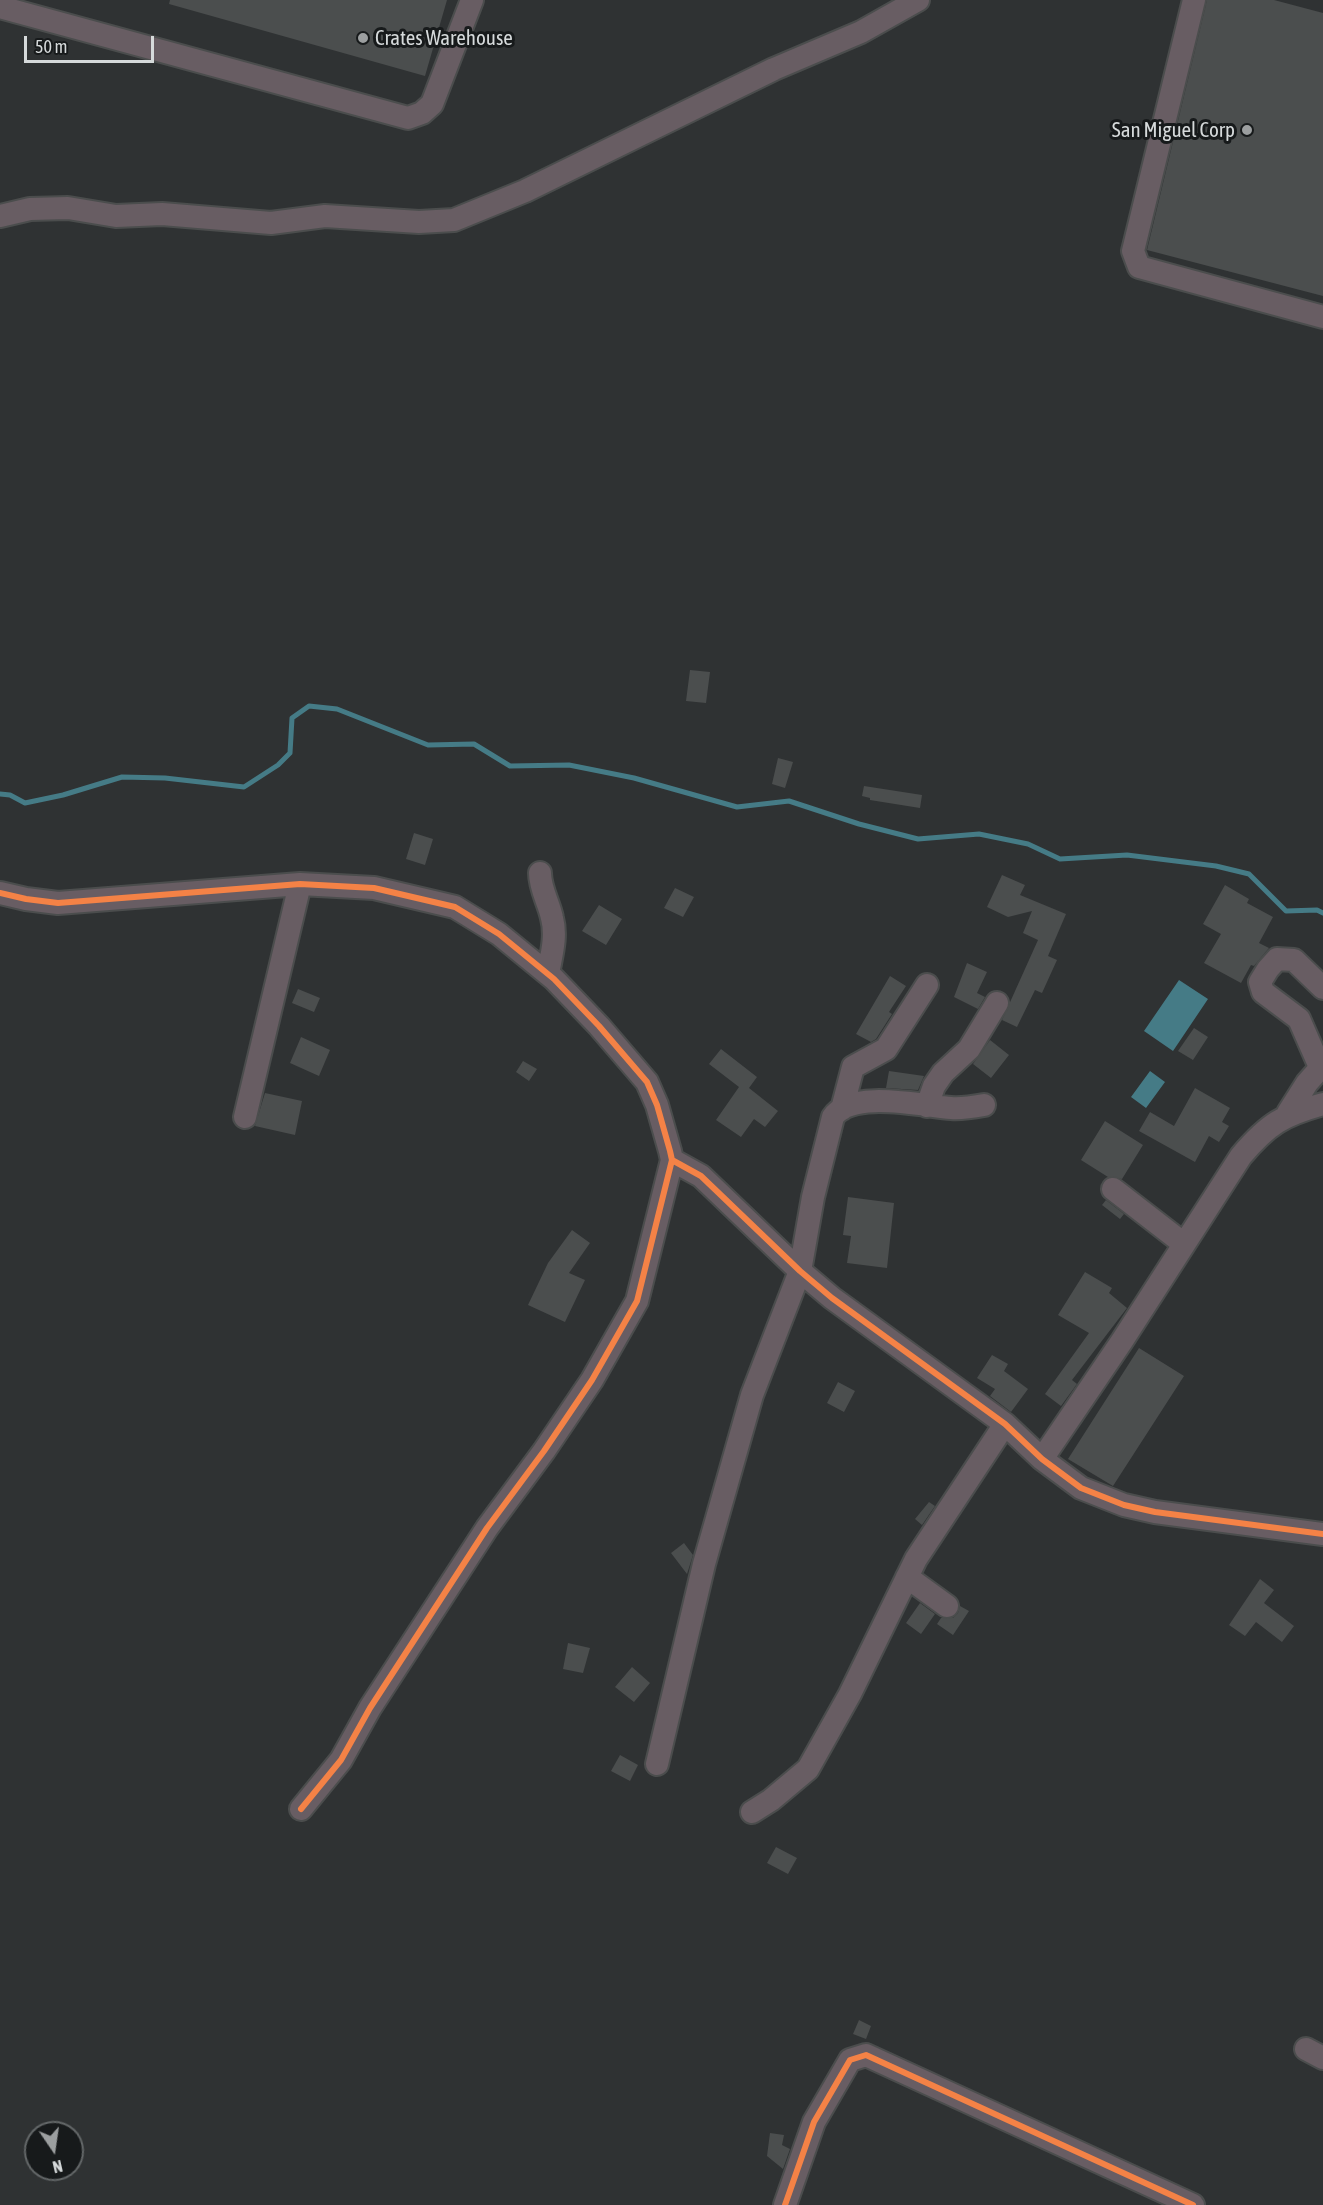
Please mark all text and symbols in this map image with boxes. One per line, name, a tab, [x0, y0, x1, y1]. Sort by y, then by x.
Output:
scale bar	[27, 24, 158, 62]
place label: Crates Warehouse	[375, 25, 513, 51]
marker: Crates Warehouse	[356, 31, 370, 45]
text: 50 m	[35, 36, 67, 57]
place label: San Miguel Corp	[1112, 117, 1235, 143]
marker: San Miguel Corp	[1240, 123, 1254, 137]
north arrow	[24, 2121, 84, 2181]
text: N	[51, 2157, 64, 2176]

